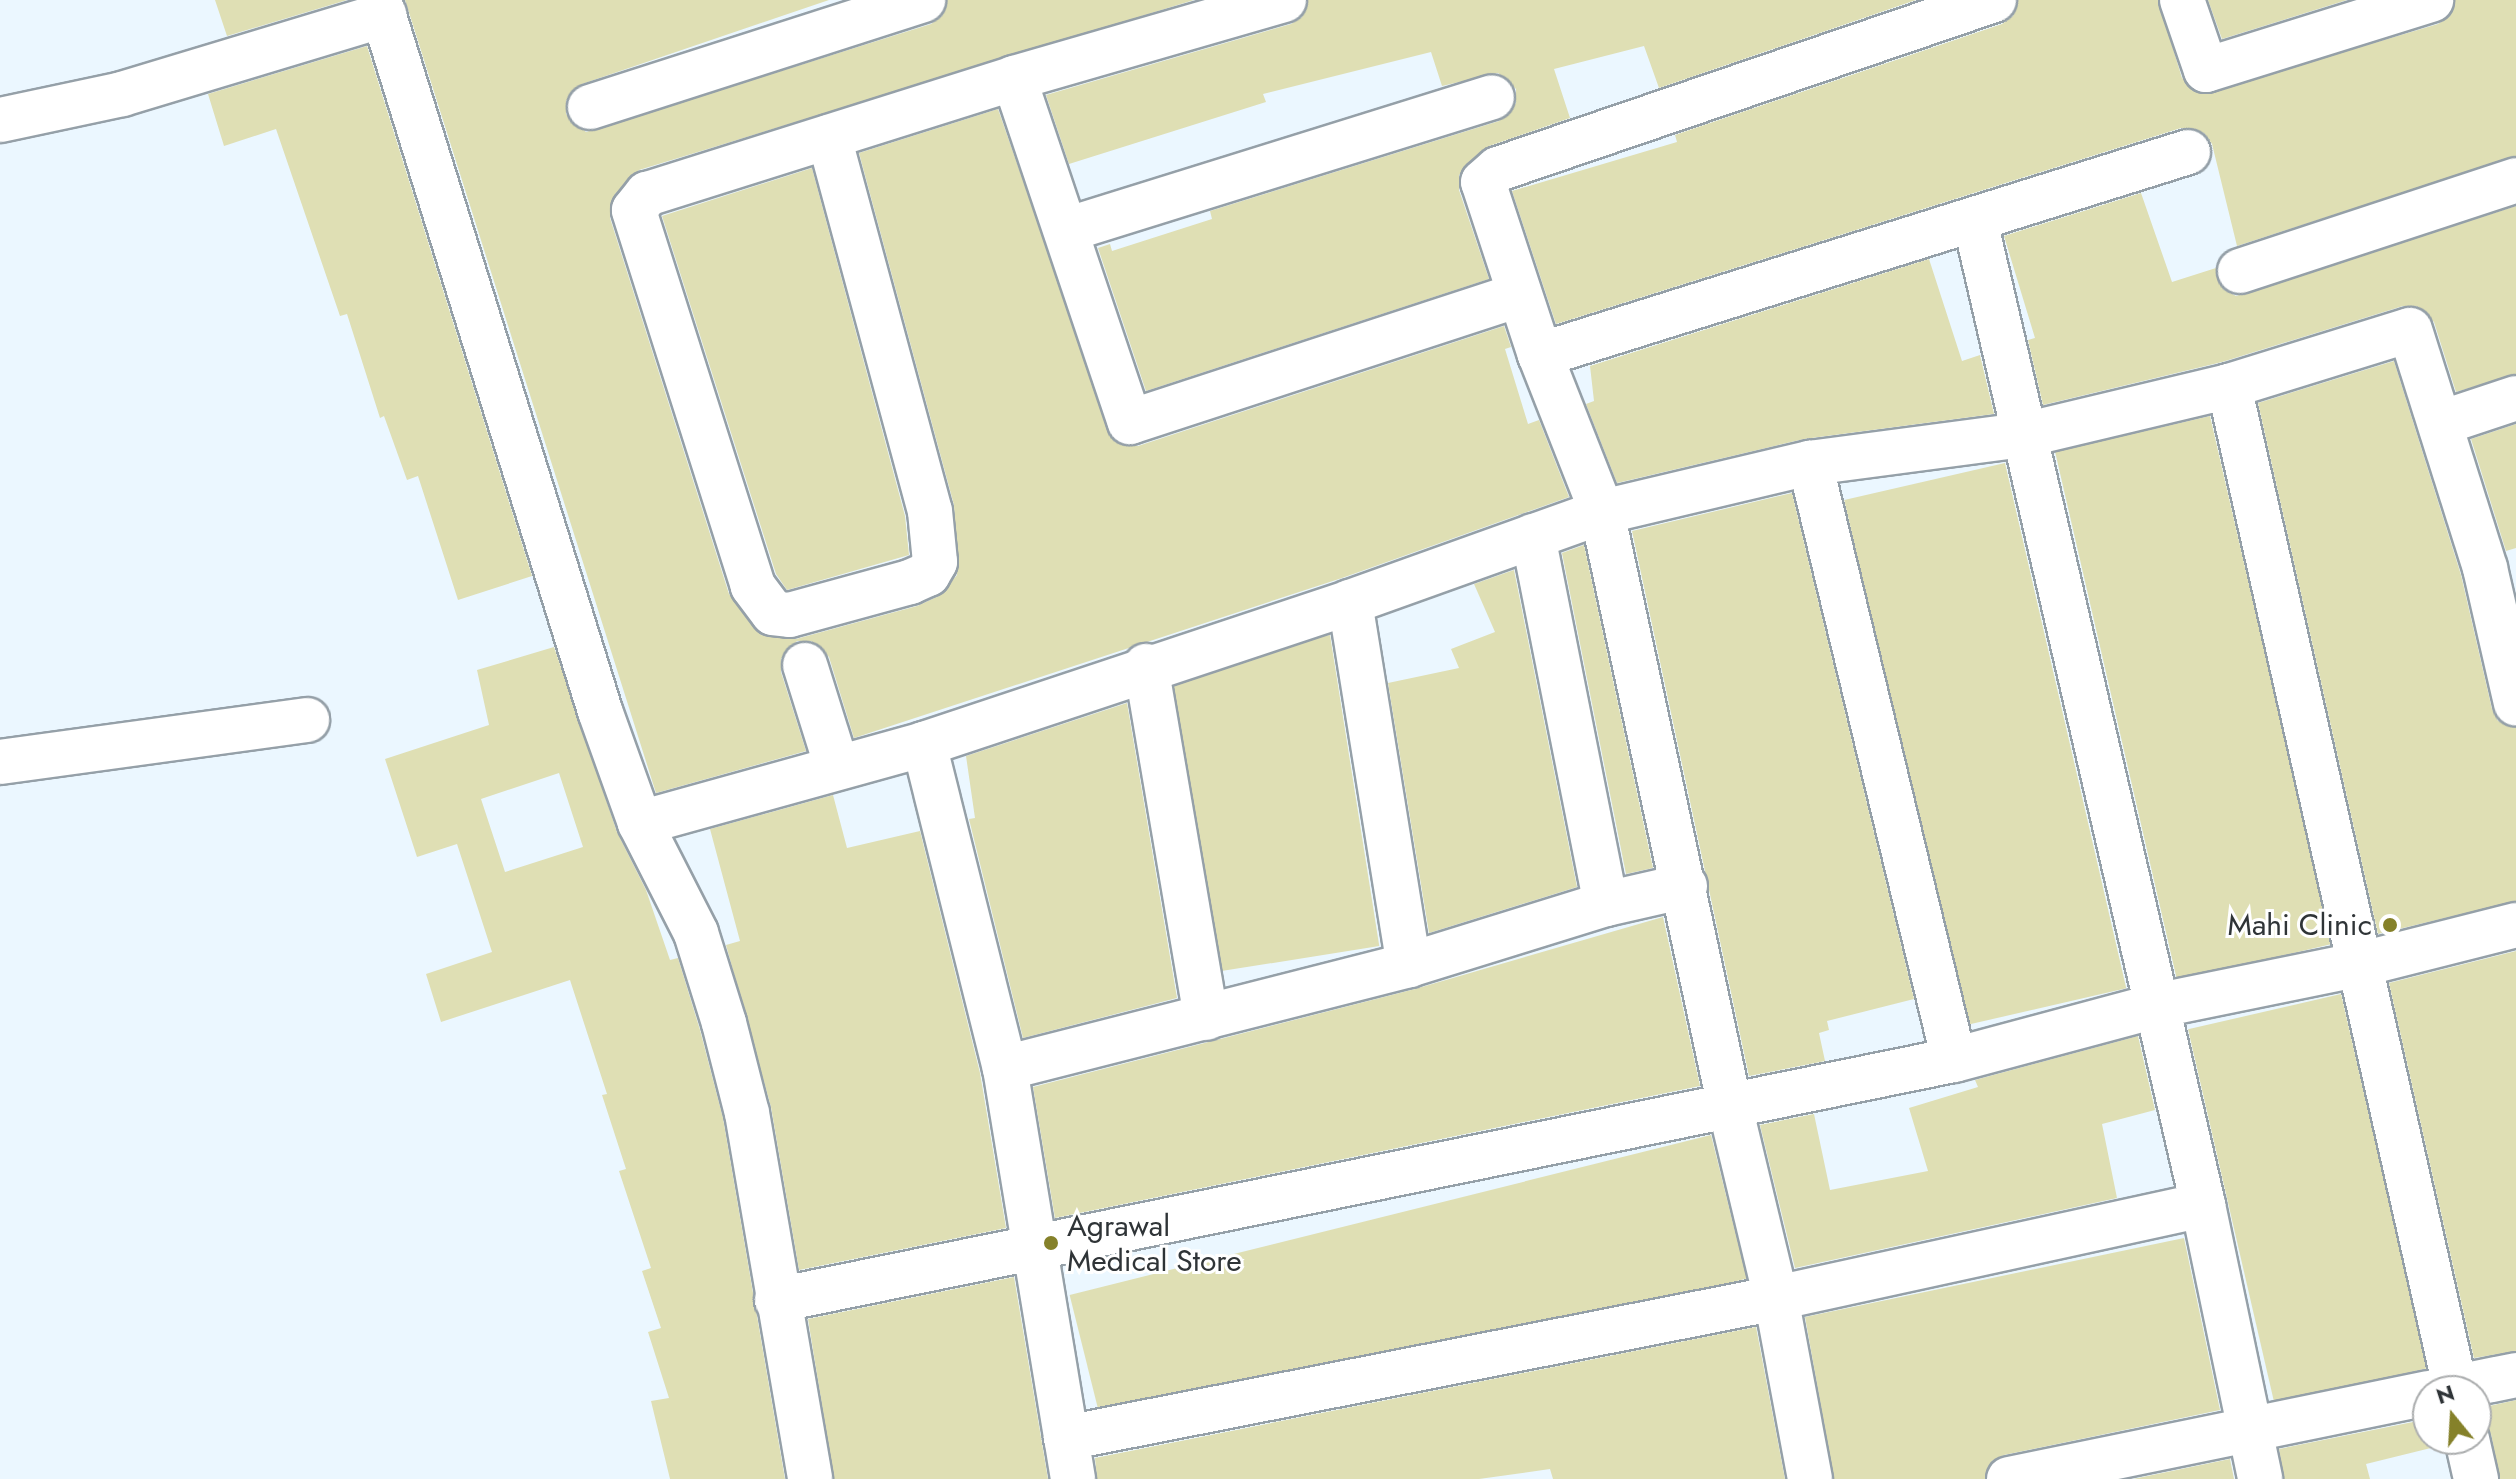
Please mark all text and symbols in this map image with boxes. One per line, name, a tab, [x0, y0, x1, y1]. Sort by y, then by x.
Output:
place label: Mahi Clinic	[2228, 907, 2372, 943]
marker: Mahi Clinic	[2379, 914, 2401, 936]
place label: Agrawal Medical Store	[1067, 1208, 1242, 1278]
marker: Agrawal Medical Store	[1042, 1234, 1060, 1252]
north arrow	[2412, 1375, 2492, 1455]
text: N	[2432, 1376, 2458, 1412]

